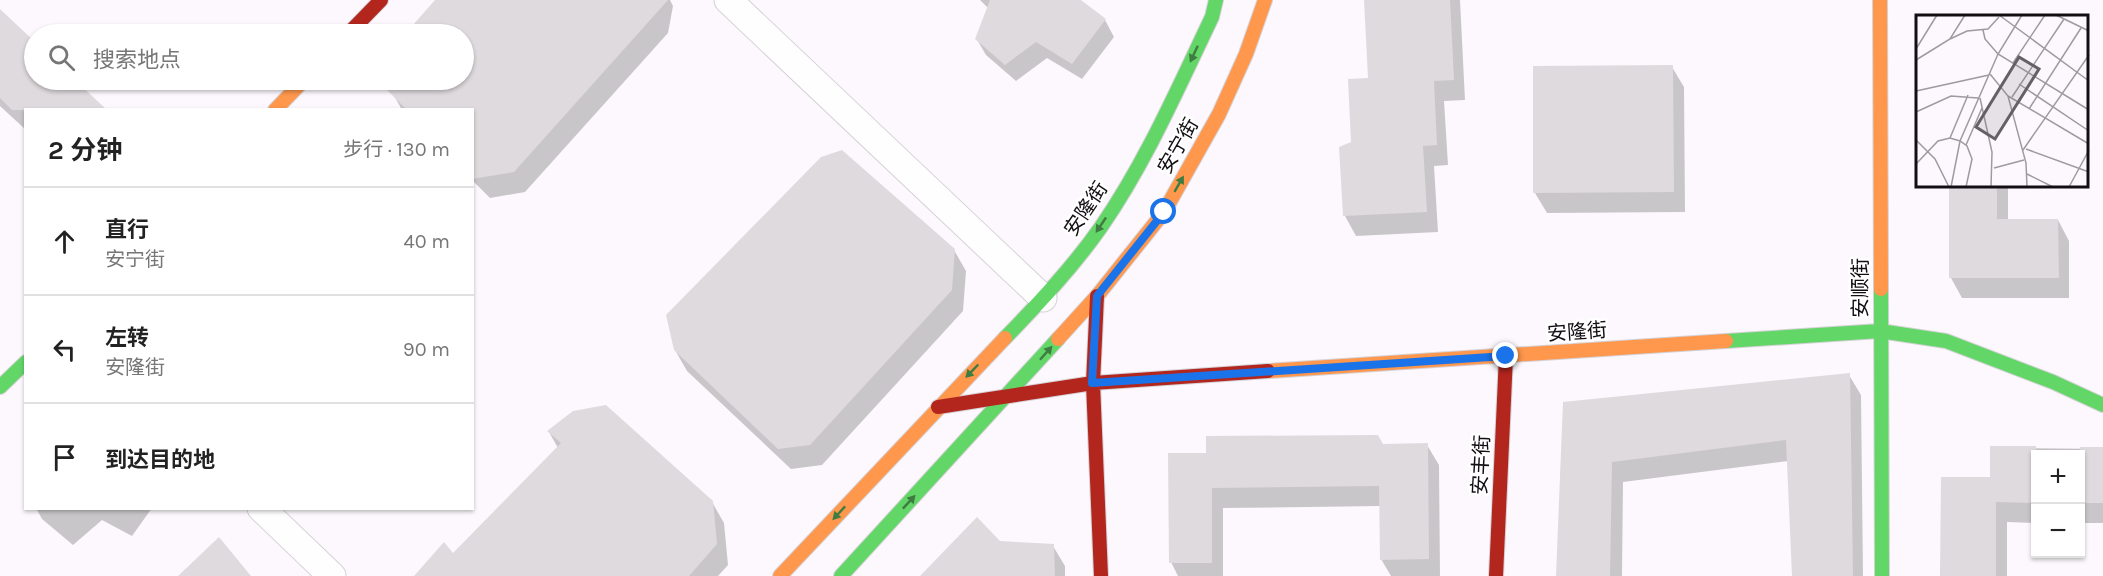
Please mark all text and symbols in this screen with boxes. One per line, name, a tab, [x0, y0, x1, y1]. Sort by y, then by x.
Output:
inset map	[1916, 15, 2088, 188]
search box	[24, 24, 474, 90]
icon: search	[45, 41, 78, 74]
one-way arrow	[1189, 45, 1199, 63]
text: 搜索地点	[93, 47, 181, 73]
street label: 安宁街	[1153, 114, 1203, 178]
text: 2 分钟	[48, 135, 122, 166]
text: 步行 · 130 m	[343, 138, 450, 161]
one-way arrow	[1174, 176, 1185, 192]
street label: 安隆街	[1060, 178, 1112, 240]
route start	[1150, 198, 1176, 224]
text: 直行	[105, 217, 149, 243]
one-way arrow	[1095, 217, 1107, 233]
icon: ahead	[48, 225, 81, 258]
text: 40 m	[404, 230, 450, 253]
text: 安宁街	[105, 248, 165, 271]
street label: 安顺街	[1849, 258, 1872, 318]
street label: 安隆街	[1546, 318, 1608, 346]
text: 左转	[105, 325, 149, 351]
icon: left	[48, 333, 81, 366]
text: 90 m	[403, 338, 450, 361]
route end	[1492, 342, 1518, 368]
one-way arrow	[1039, 346, 1052, 361]
text: 安隆街	[105, 356, 165, 379]
one-way arrow	[966, 364, 980, 378]
street label: 安丰街	[1468, 434, 1494, 496]
icon: arrive	[48, 441, 81, 474]
text: 到达目的地	[105, 447, 215, 473]
map controls	[2031, 450, 2085, 558]
button: +	[2031, 450, 2085, 504]
one-way arrow	[902, 495, 915, 510]
button: −	[2031, 504, 2085, 558]
one-way arrow	[832, 506, 846, 520]

